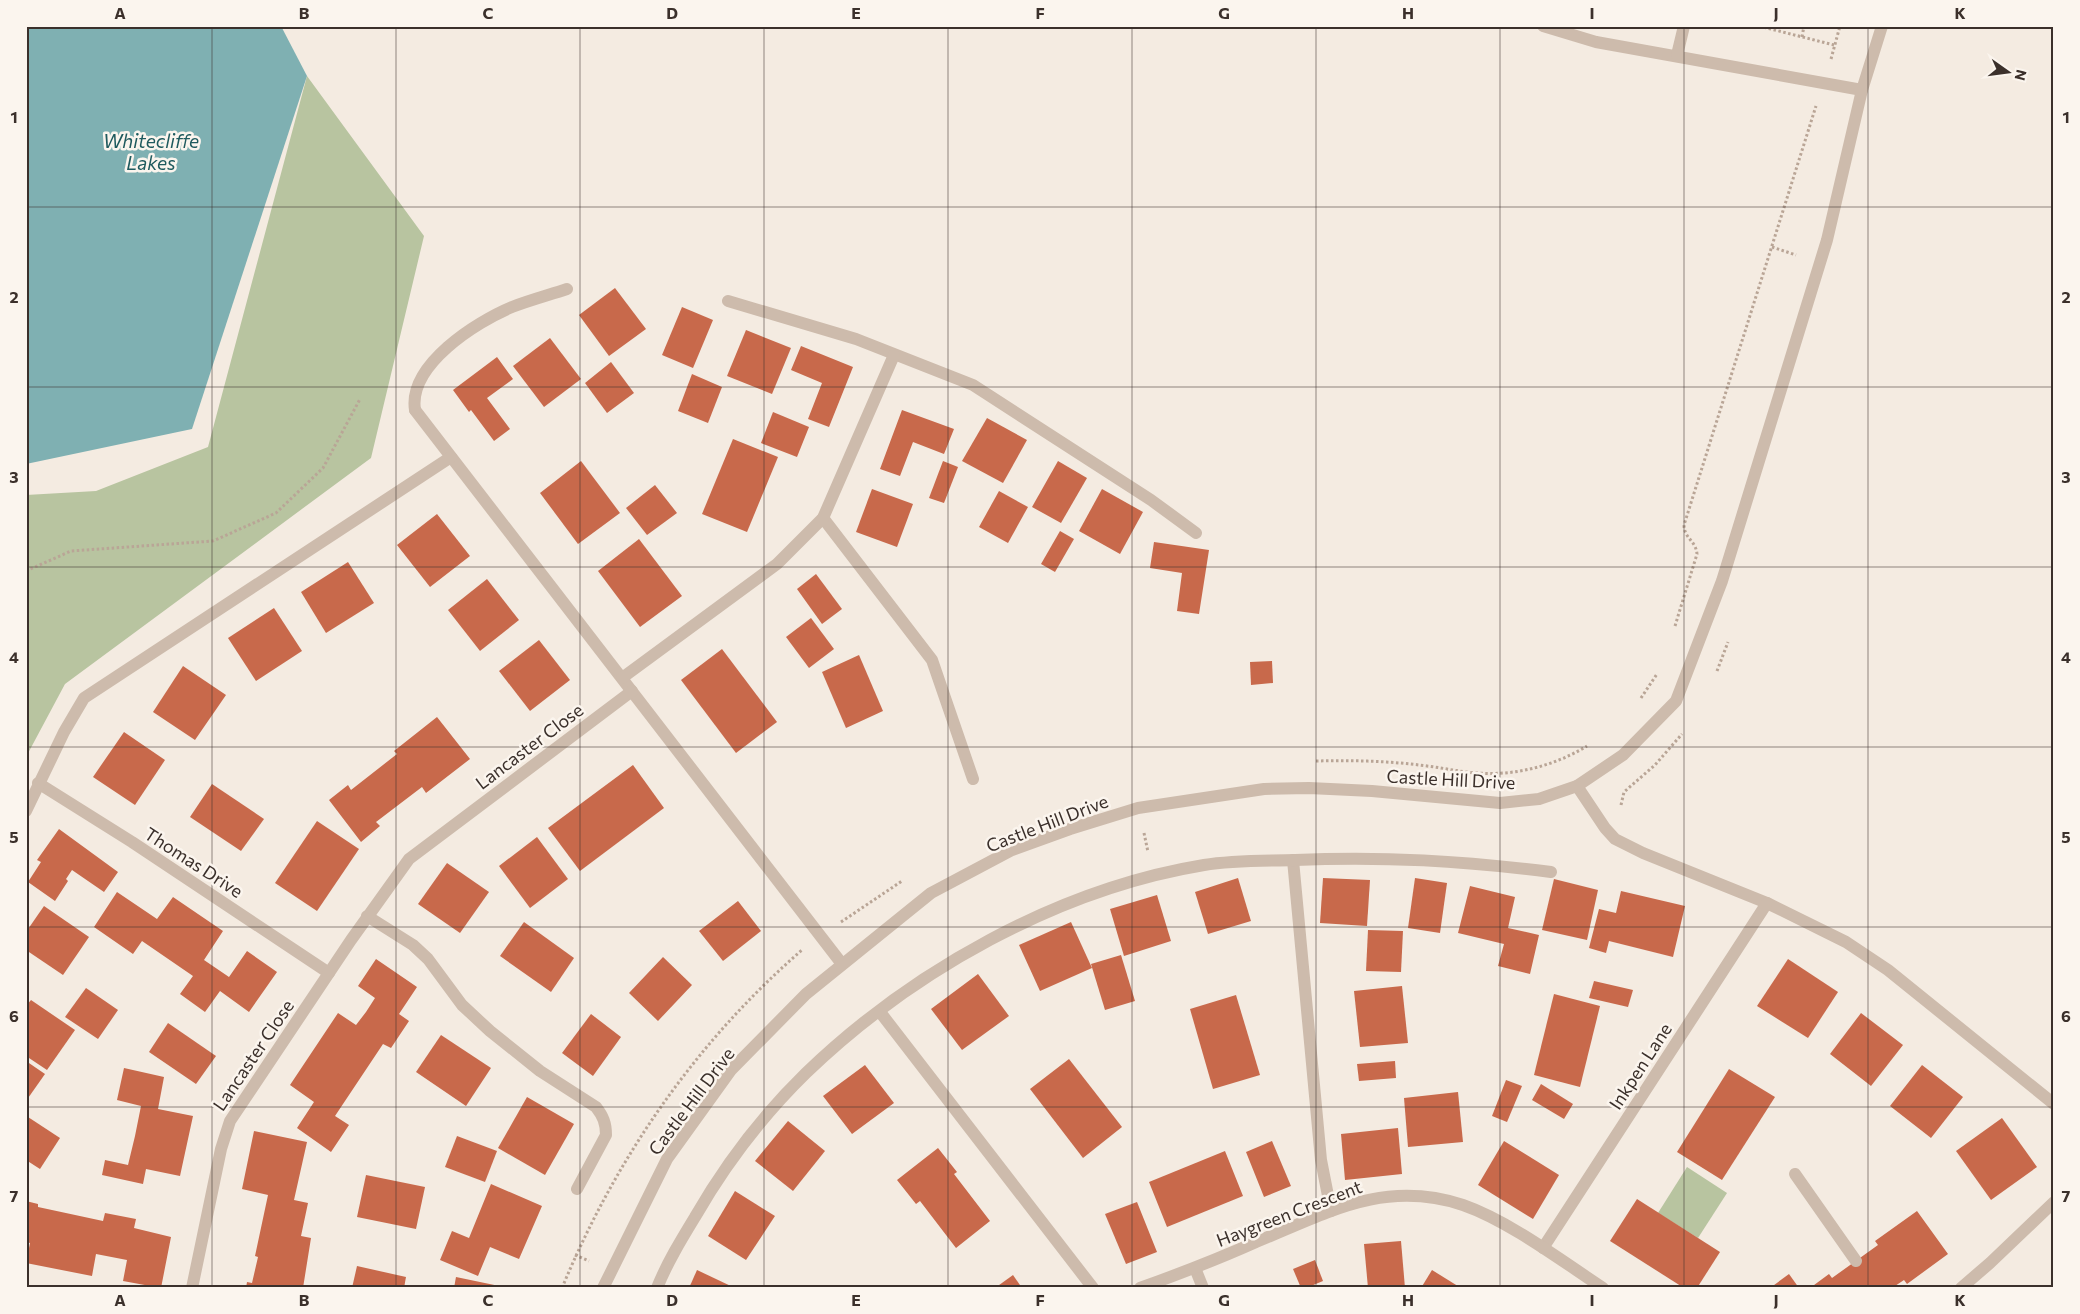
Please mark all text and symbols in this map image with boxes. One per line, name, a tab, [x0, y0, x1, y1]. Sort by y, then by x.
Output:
text: A	[114, 3, 126, 22]
text: B	[299, 3, 310, 22]
text: C	[483, 3, 494, 22]
text: D	[666, 3, 678, 22]
text: E	[851, 3, 861, 22]
text: F	[1035, 3, 1045, 22]
text: G	[1218, 3, 1230, 22]
text: H	[1402, 3, 1414, 22]
text: I	[1589, 3, 1595, 22]
text: J	[1773, 3, 1779, 22]
text: K	[1954, 3, 1966, 22]
north arrow	[1982, 48, 2032, 98]
text: N	[2012, 68, 2031, 82]
text: 1	[10, 107, 18, 126]
text: 1	[2062, 107, 2070, 126]
water label: Whitecliffe Lakes	[103, 129, 199, 174]
text: 2	[9, 287, 19, 306]
text: 2	[2061, 287, 2071, 306]
text: 3	[9, 467, 19, 486]
text: 3	[2061, 467, 2071, 486]
text: 4	[9, 647, 19, 666]
text: 4	[2061, 647, 2071, 666]
street label: Lancaster Close	[471, 698, 587, 794]
street label: Castle Hill Drive	[1386, 765, 1516, 793]
street label: Castle Hill Drive	[983, 790, 1111, 856]
street label: Thomas Drive	[141, 822, 247, 902]
text: 5	[9, 827, 19, 846]
text: 5	[2061, 827, 2071, 846]
street label: Lancaster Close	[208, 995, 298, 1115]
text: 6	[9, 1006, 19, 1025]
text: 6	[2061, 1006, 2071, 1025]
street label: Inkpen Lane	[1604, 1019, 1676, 1113]
street label: Castle Hill Drive	[643, 1043, 739, 1159]
street label: Haygreen Crescent	[1213, 1175, 1365, 1251]
text: 7	[10, 1186, 19, 1205]
text: 7	[2062, 1186, 2071, 1205]
text: A	[114, 1290, 126, 1309]
text: B	[299, 1290, 310, 1309]
text: C	[483, 1290, 494, 1309]
text: D	[666, 1290, 678, 1309]
text: E	[851, 1290, 861, 1309]
text: F	[1035, 1290, 1045, 1309]
text: G	[1218, 1290, 1230, 1309]
text: H	[1402, 1290, 1414, 1309]
text: I	[1589, 1290, 1595, 1309]
text: J	[1773, 1290, 1779, 1309]
text: K	[1954, 1290, 1966, 1309]

